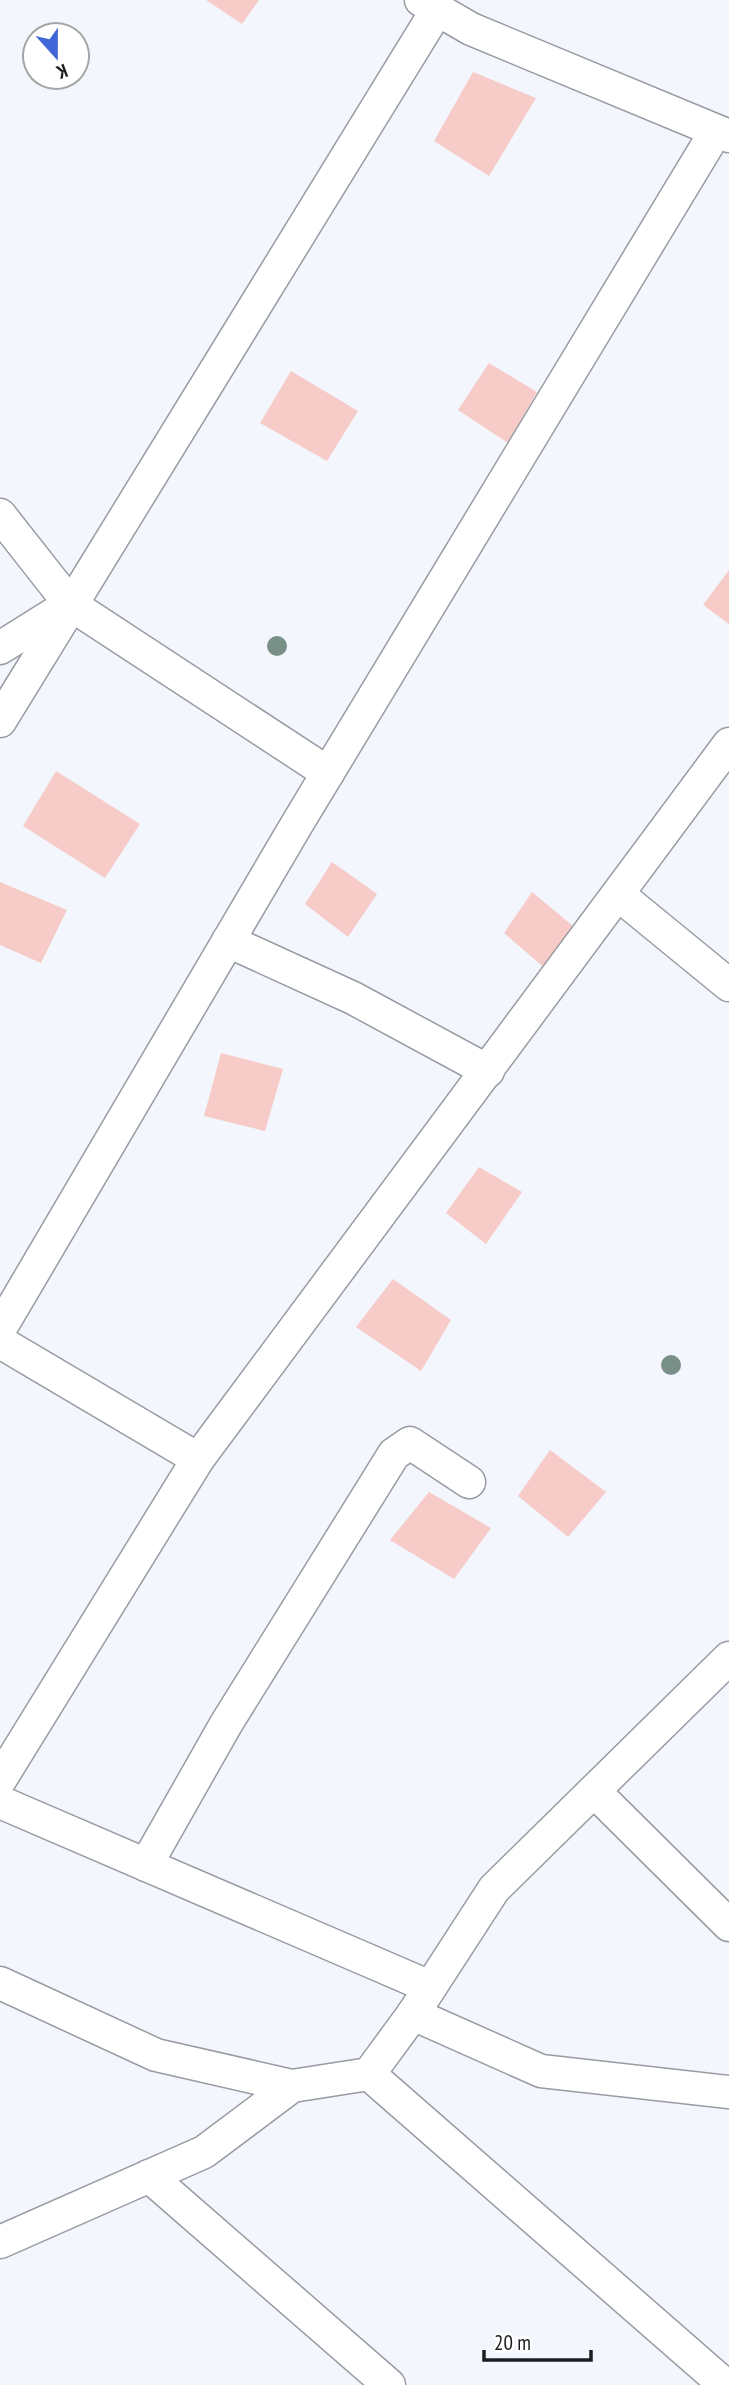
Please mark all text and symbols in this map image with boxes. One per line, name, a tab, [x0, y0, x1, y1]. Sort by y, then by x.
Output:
north arrow	[21, 21, 91, 91]
text: K	[53, 59, 71, 85]
scale bar	[484, 2318, 591, 2362]
text: 20 m	[494, 2329, 531, 2356]

